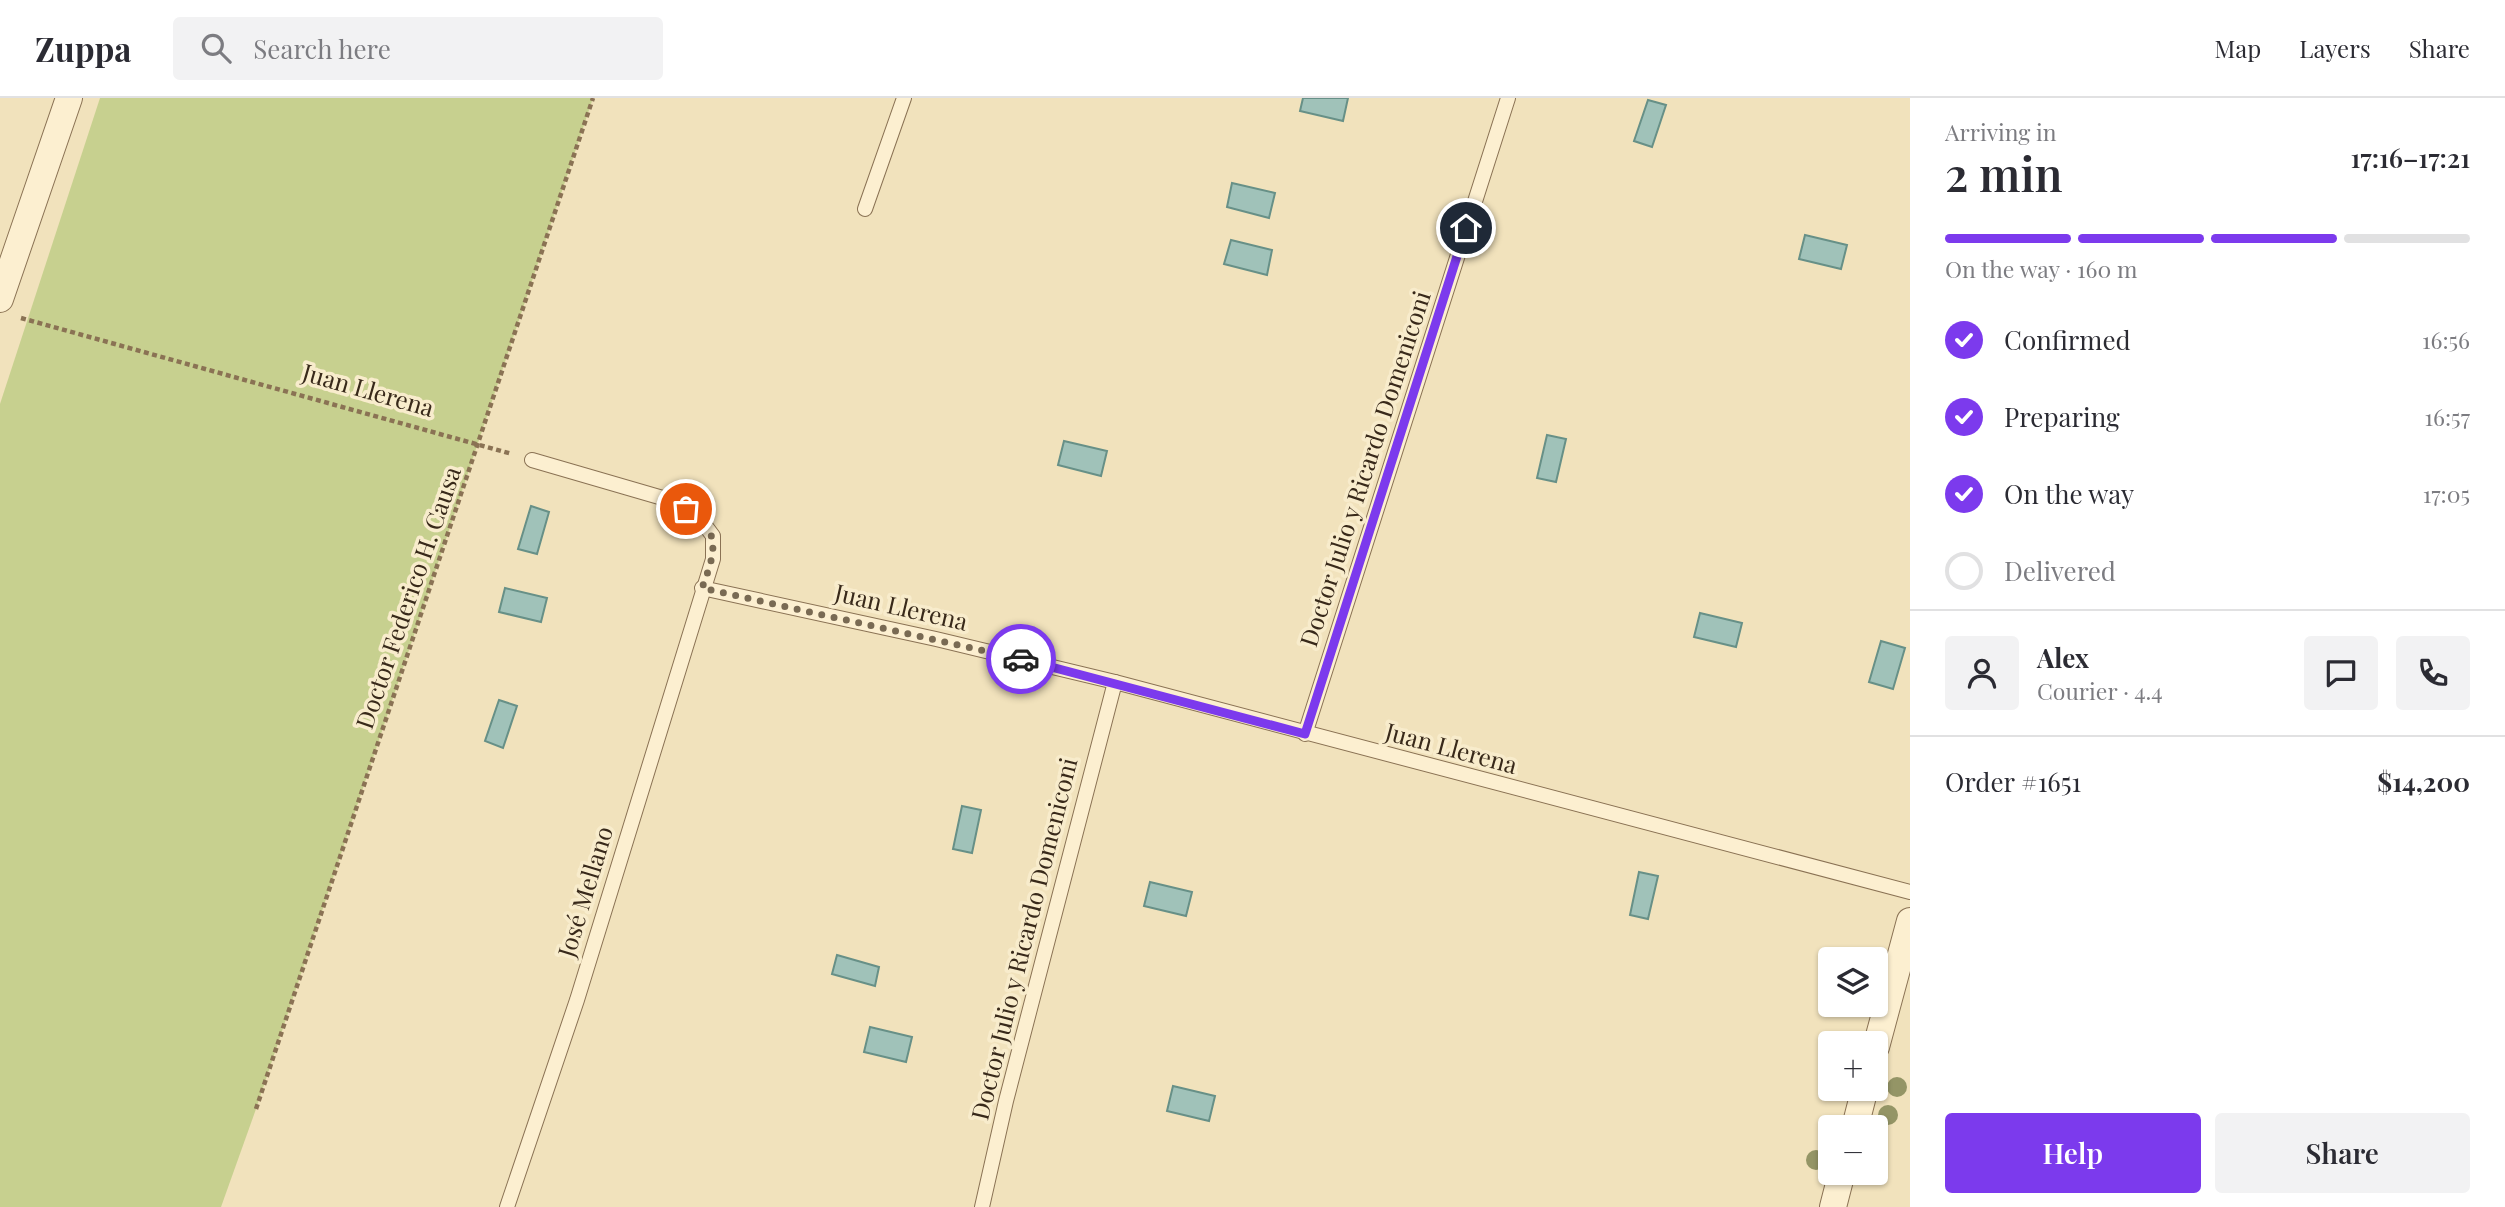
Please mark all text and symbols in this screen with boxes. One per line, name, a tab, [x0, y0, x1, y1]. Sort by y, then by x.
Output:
search box	[173, 17, 663, 80]
text: Zuppa	[35, 26, 131, 70]
icon: search	[197, 29, 235, 67]
text: Search here	[253, 31, 391, 66]
text: Map	[2215, 32, 2261, 64]
text: Layers	[2299, 32, 2371, 64]
text: Share	[2409, 32, 2470, 64]
text: Arriving in	[1945, 116, 2057, 147]
text: 17:16–17:21	[2350, 140, 2470, 175]
text: 2 min	[1945, 142, 2063, 204]
pin	[1436, 198, 1496, 258]
icon: home	[1447, 209, 1485, 247]
text: On the way · 160 m	[1945, 253, 2137, 284]
street label: Doctor Julio y Ricardo Domeniconi	[1291, 286, 1437, 650]
icon: check	[1945, 321, 1983, 359]
text: Confirmed	[2004, 322, 2131, 357]
text: 16:56	[2422, 324, 2470, 355]
street label: Juan Llerena	[298, 355, 438, 423]
icon: check	[1945, 398, 1983, 436]
text: Preparing	[2004, 399, 2120, 434]
text: 16:57	[2425, 401, 2470, 432]
street label: Doctor Federico H. Causa	[347, 462, 467, 733]
icon: check	[1945, 475, 1983, 513]
text: On the way	[2004, 476, 2134, 511]
text: 17:05	[2423, 478, 2470, 509]
pin	[656, 479, 716, 539]
icon: bag	[667, 490, 705, 528]
text: Delivered	[2004, 553, 2116, 588]
street label: Juan Llerena	[831, 575, 971, 637]
courier	[986, 624, 1056, 694]
button: person	[1945, 636, 2019, 710]
button: chat	[2304, 636, 2378, 710]
button: phone	[2396, 636, 2470, 710]
icon: car	[1002, 640, 1040, 678]
text: Alex	[2037, 640, 2089, 675]
text: Courier · 4.4	[2037, 675, 2163, 706]
street label: Juan Llerena	[1381, 714, 1521, 780]
street label: Doctor Julio y Ricardo Domeniconi	[963, 754, 1084, 1123]
text: Order #1651	[1945, 764, 2081, 799]
text: $14,200	[2377, 764, 2470, 799]
street label: José Mellano	[549, 822, 619, 962]
map controls	[1818, 947, 1888, 1185]
button: layers	[1818, 947, 1888, 1017]
button: +	[1818, 1031, 1888, 1101]
button: Help	[1945, 1113, 2201, 1193]
button: Share	[2215, 1113, 2470, 1193]
button: −	[1818, 1115, 1888, 1185]

